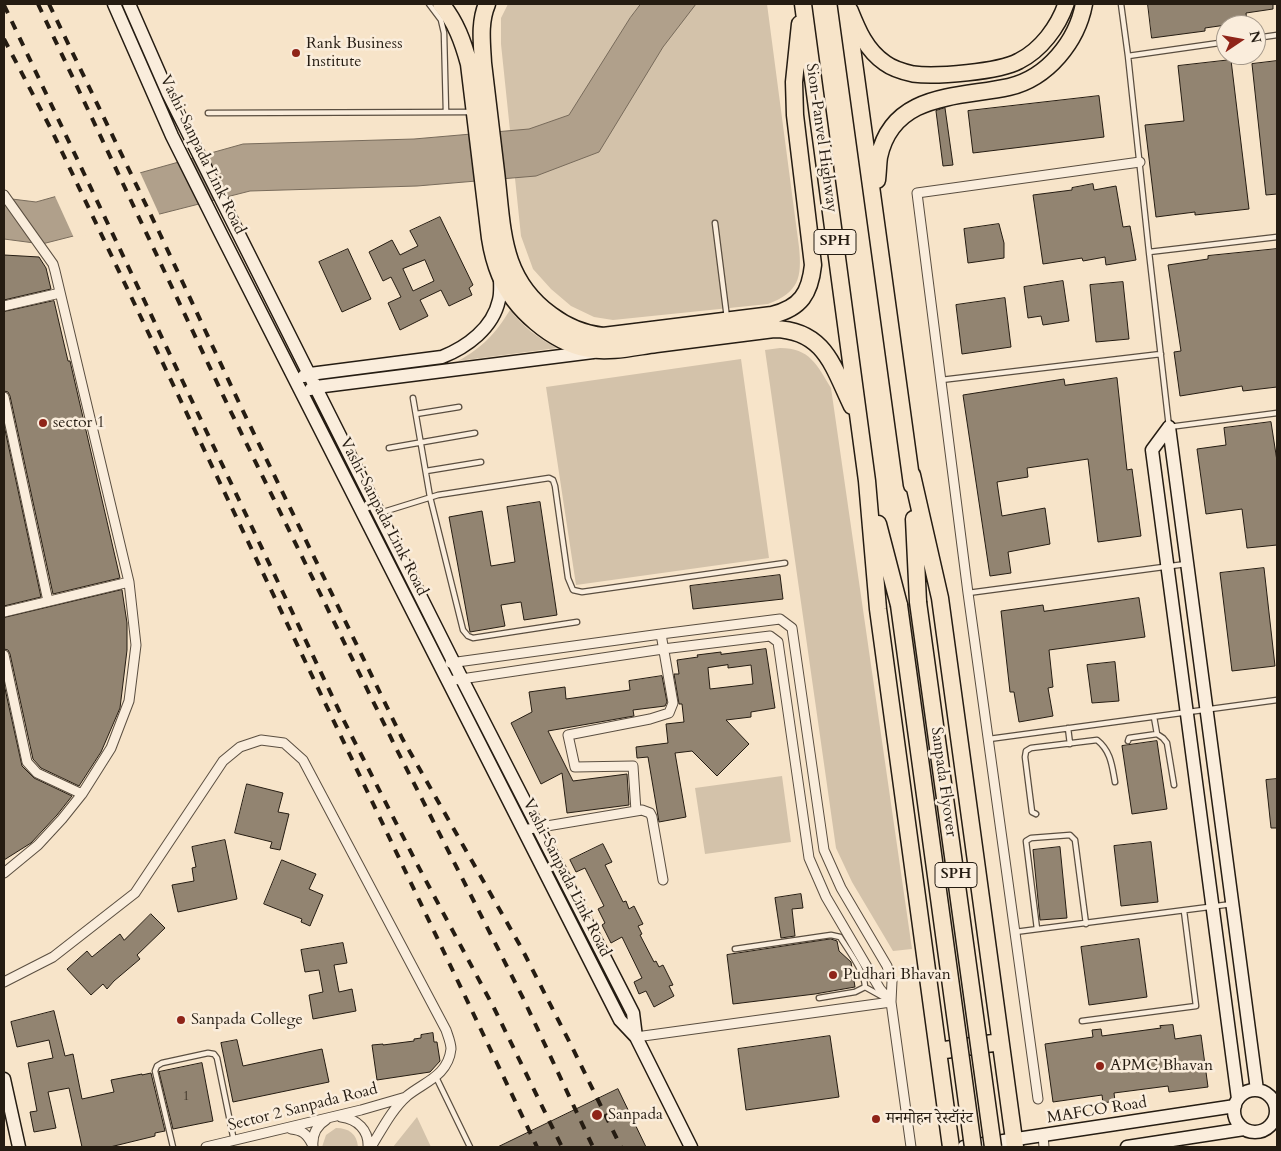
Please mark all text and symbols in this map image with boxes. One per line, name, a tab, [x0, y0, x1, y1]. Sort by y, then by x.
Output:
north arrow	[1216, 15, 1266, 65]
text: N	[1245, 29, 1266, 45]
place label: Rank Business Institute	[306, 34, 403, 72]
marker: Rank Business Institute	[290, 47, 302, 59]
street label: Sion-Panvel Highway	[801, 62, 841, 214]
street label: Vashi-Sanpada Link Road	[155, 72, 249, 238]
road number: SPH	[814, 230, 856, 254]
place label: sector 1	[53, 413, 105, 433]
marker: sector 1	[37, 417, 49, 429]
street label: Vashi-Sanpada Link Road	[335, 435, 431, 599]
street label: Sanpada Flyover	[926, 726, 960, 838]
street label: Vashi-Sanpada Link Road	[518, 796, 614, 960]
road number: SPH	[935, 862, 977, 888]
place label: Pudhari Bhavan	[843, 965, 951, 985]
marker: Pudhari Bhavan	[827, 969, 839, 981]
place label: Sanpada College	[191, 1010, 303, 1030]
marker: Sanpada College	[175, 1014, 187, 1026]
place label: APMC Bhavan	[1110, 1056, 1213, 1076]
marker: APMC Bhavan	[1094, 1060, 1106, 1072]
street label: Sector 2 Sanpada Road	[226, 1080, 380, 1136]
house number: 1	[182, 1089, 190, 1105]
street label: MAFCO Road	[1046, 1094, 1148, 1128]
place label: Sanpada	[608, 1105, 663, 1125]
marker: Sanpada	[590, 1108, 604, 1122]
place label: मनमोहन रेस्टॉरंट	[886, 1109, 973, 1129]
marker: मनमोहन रेस्टॉरंट	[870, 1113, 882, 1125]

